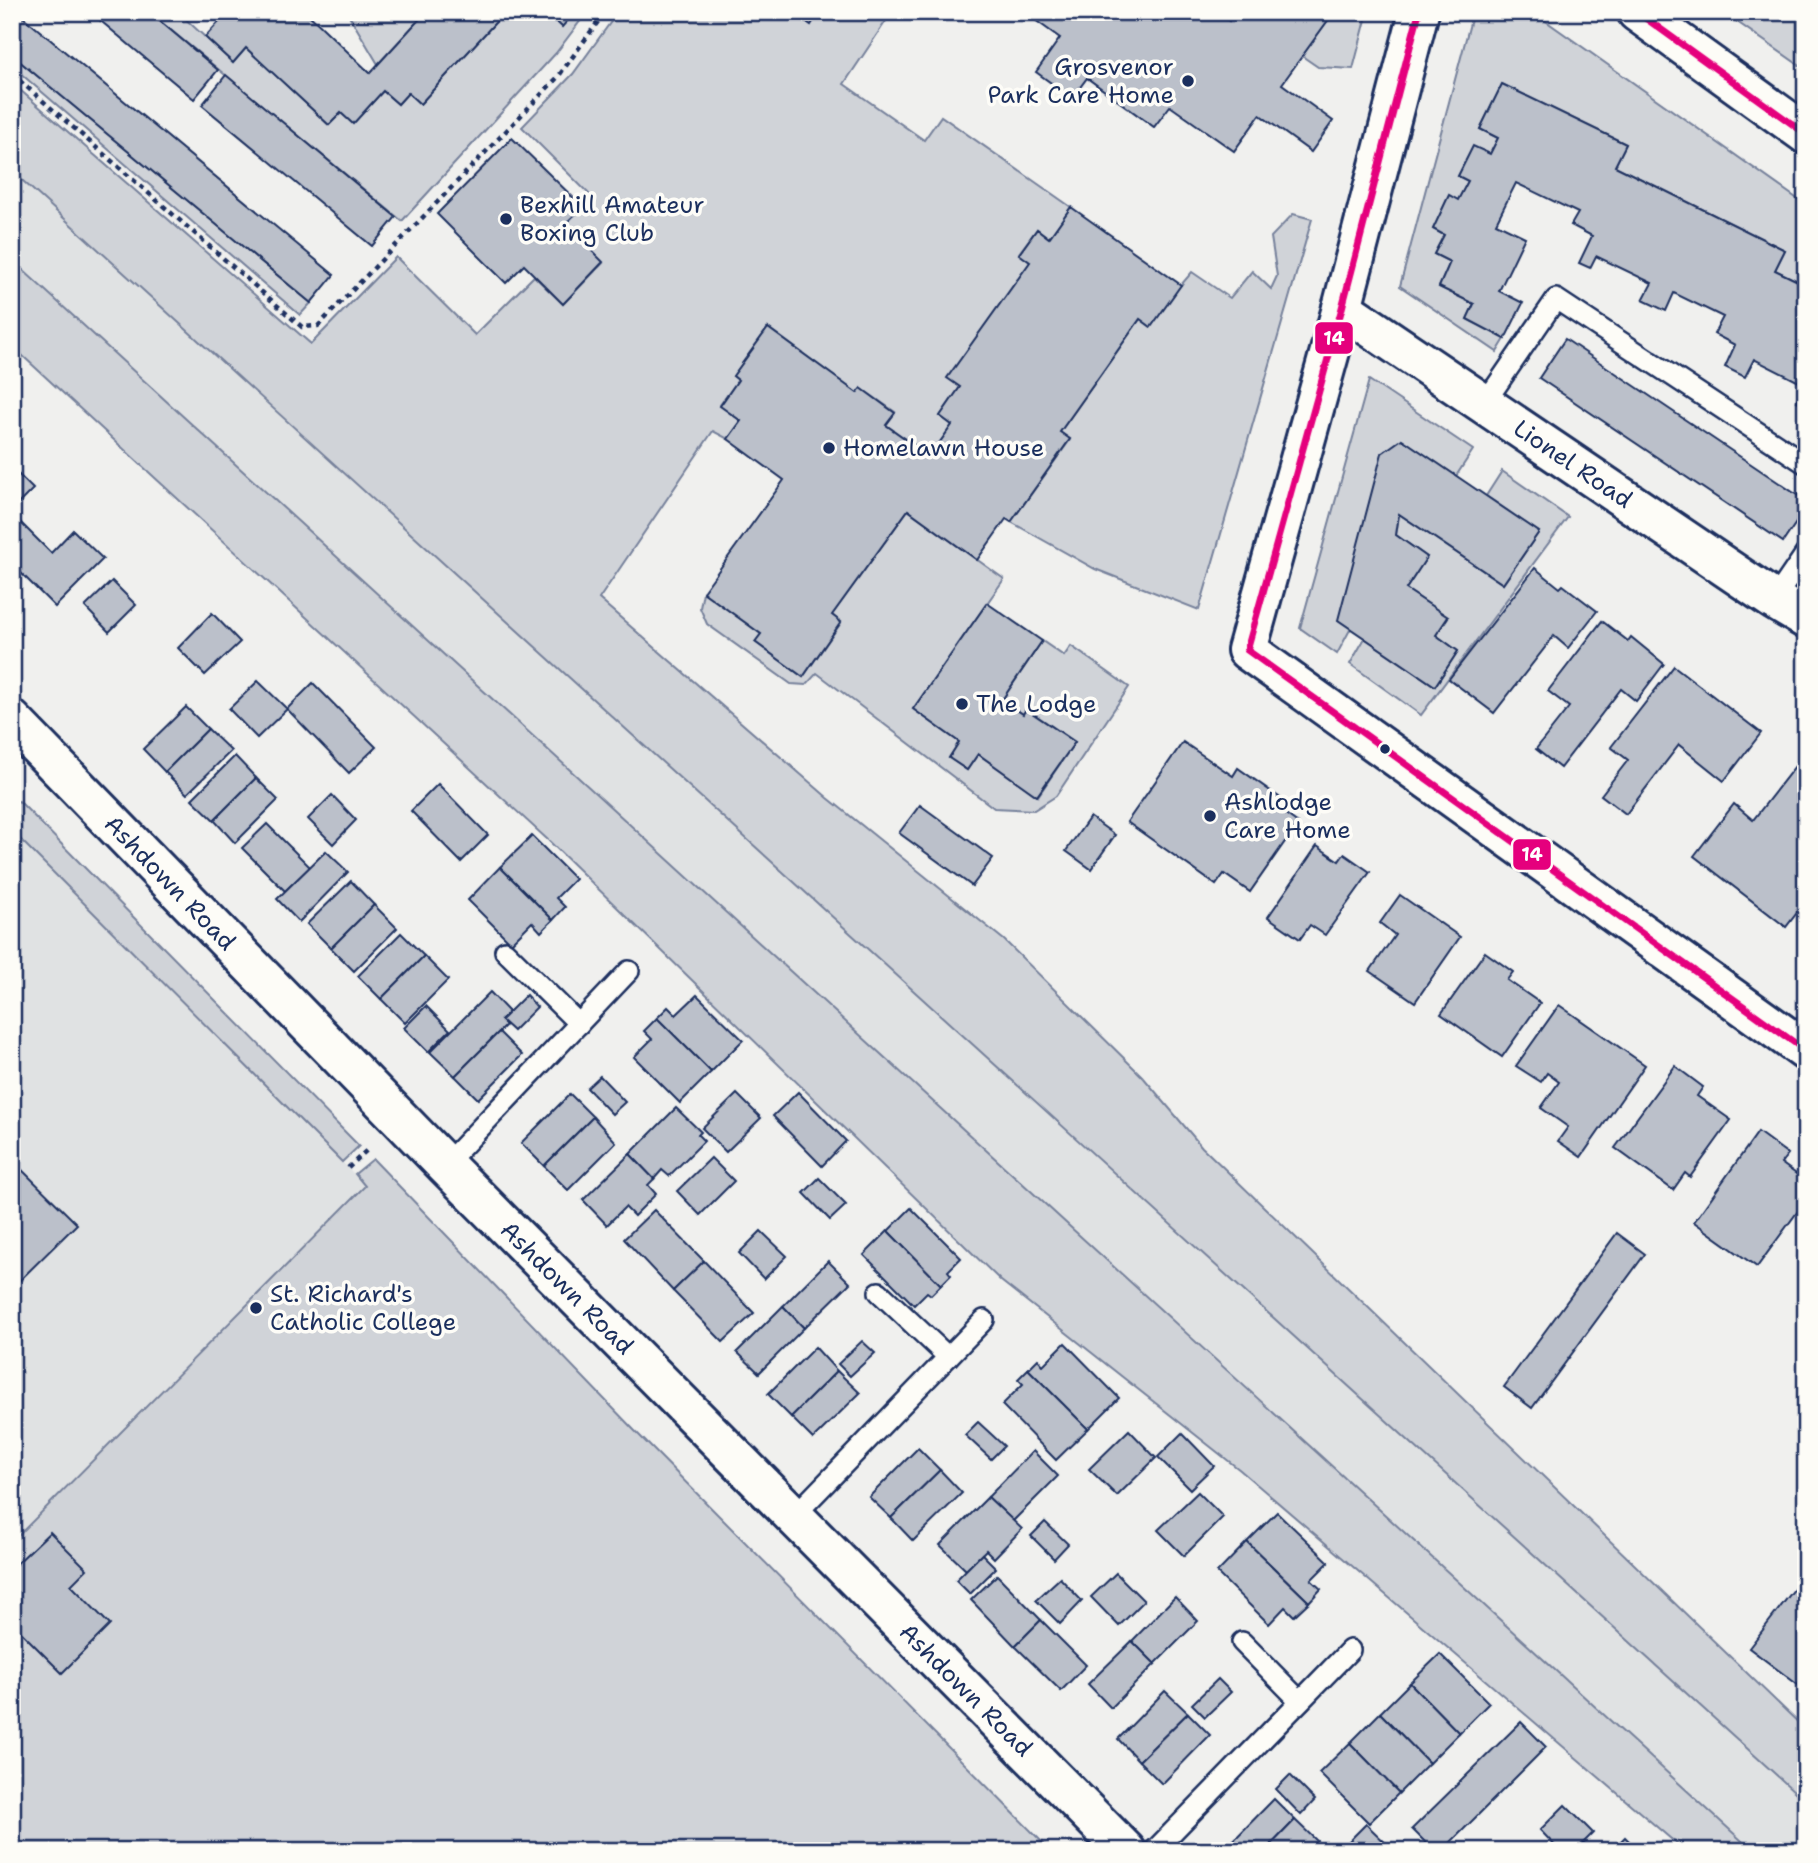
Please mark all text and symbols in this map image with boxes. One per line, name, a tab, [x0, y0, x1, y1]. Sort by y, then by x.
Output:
place label: Grosvenor Park Care Home	[988, 51, 1174, 111]
marker: Grosvenor Park Care Home	[1180, 73, 1196, 89]
place label: Bexhill Amateur Boxing Club	[520, 189, 705, 249]
marker: Bexhill Amateur Boxing Club	[498, 211, 514, 227]
line badge: 14	[1314, 321, 1354, 355]
text: 14	[1323, 326, 1345, 351]
street label: Lionel Road	[1507, 412, 1639, 516]
place label: Homelawn House	[843, 432, 1044, 464]
marker: Homelawn House	[821, 440, 837, 456]
place label: The Lodge	[976, 688, 1097, 720]
marker: The Lodge	[954, 696, 970, 712]
unlabelled marker	[1378, 742, 1392, 756]
place label: Ashlodge Care Home	[1224, 786, 1351, 846]
street label: Ashdown Road	[97, 808, 243, 958]
marker: Ashlodge Care Home	[1202, 808, 1218, 824]
line badge: 14	[1512, 838, 1552, 871]
text: 14	[1521, 842, 1543, 867]
street label: Ashdown Road	[493, 1214, 641, 1362]
place label: St. Richard's Catholic College	[270, 1278, 456, 1338]
marker: St. Richard's Catholic College	[248, 1300, 264, 1316]
street label: Ashdown Road	[892, 1616, 1040, 1764]

